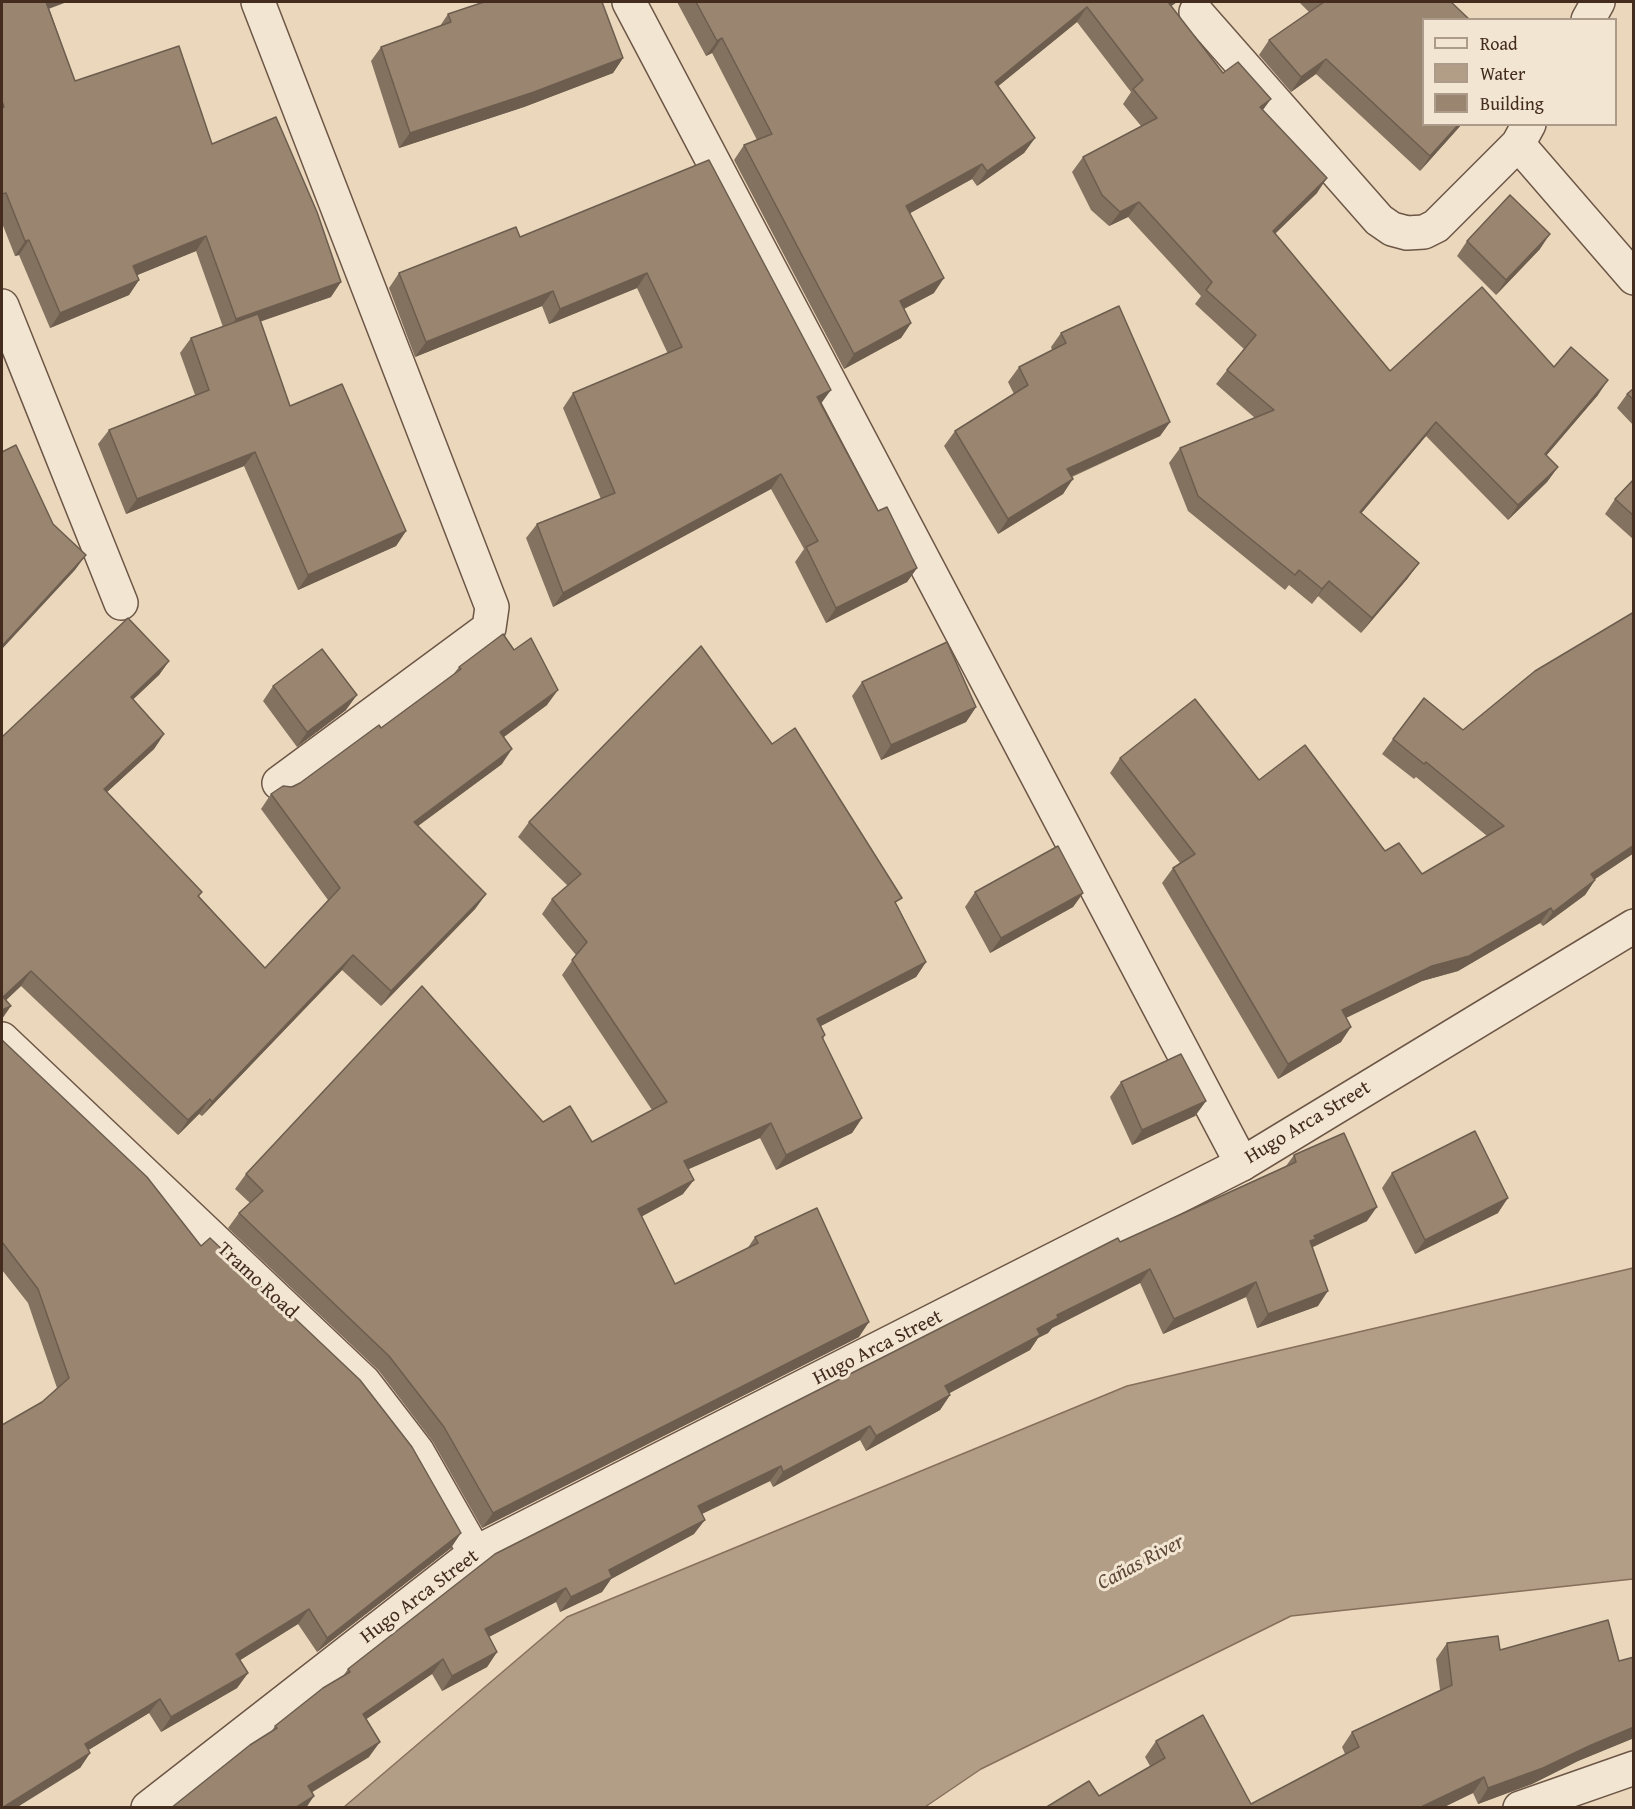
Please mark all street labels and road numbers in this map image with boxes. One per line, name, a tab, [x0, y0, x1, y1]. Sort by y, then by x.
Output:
street label: Hugo Arca Street	[1241, 1076, 1375, 1170]
street label: Tramo Road	[212, 1238, 302, 1324]
street label: Hugo Arca Street	[809, 1305, 947, 1391]
street label: Hugo Arca Street	[356, 1545, 484, 1649]

